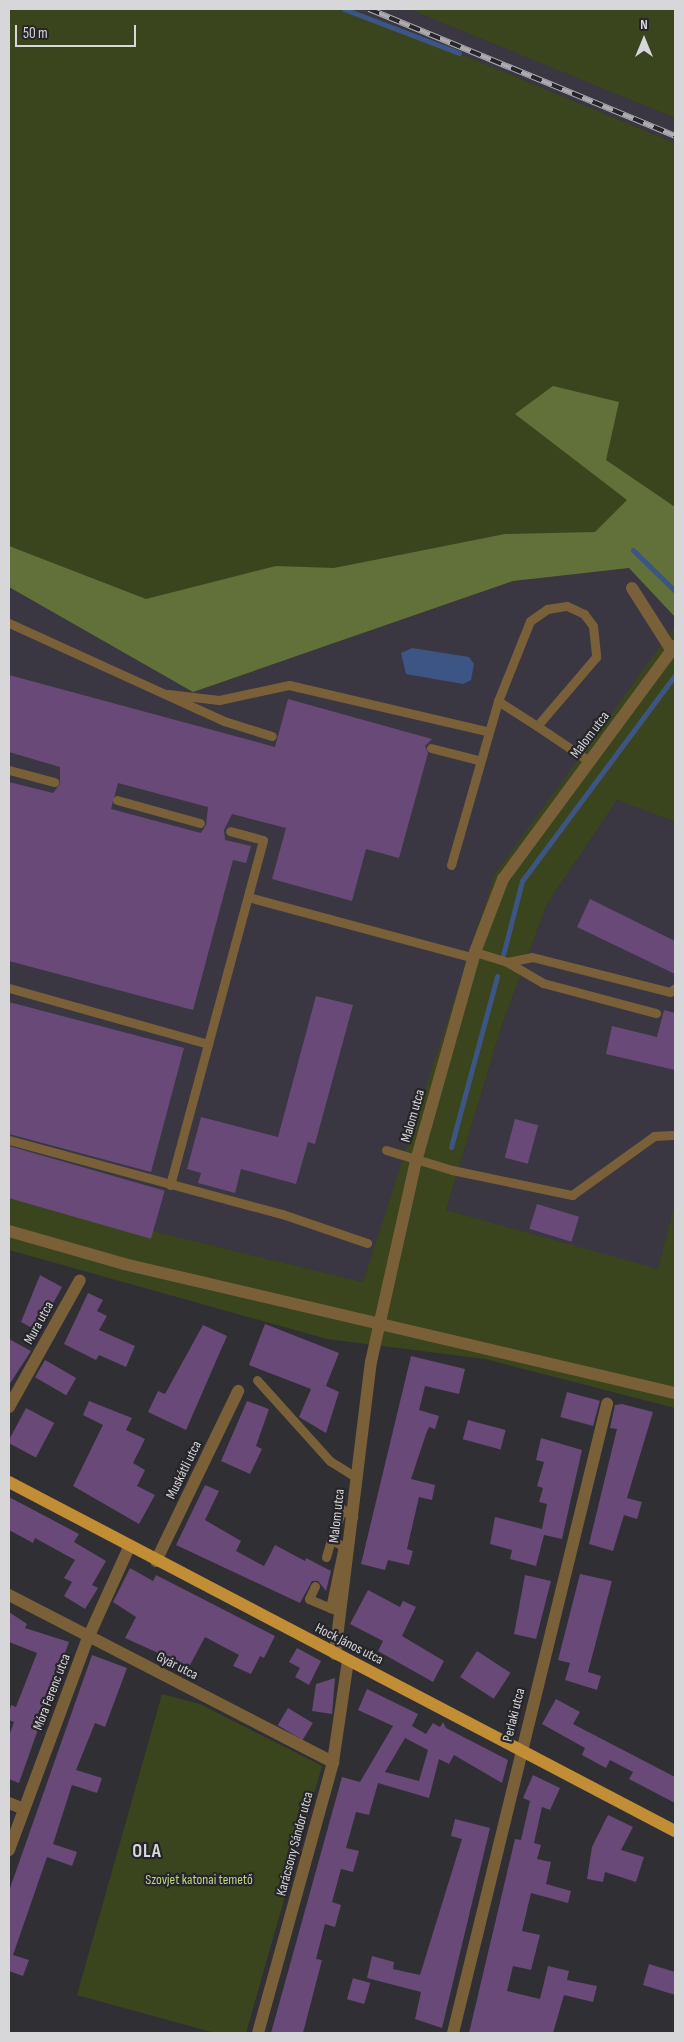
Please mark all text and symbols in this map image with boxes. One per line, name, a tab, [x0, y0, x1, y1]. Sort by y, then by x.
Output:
scale bar	[18, 15, 139, 47]
north arrow	[619, 15, 669, 65]
text: N	[640, 16, 648, 33]
text: 50 m	[23, 24, 48, 43]
street label: Malom utca	[567, 708, 613, 762]
street label: Malom utca	[397, 1088, 429, 1144]
street label: Mura utca	[20, 1299, 58, 1347]
street label: Muskátli utca	[163, 1438, 205, 1502]
street label: Malom utca	[326, 1488, 348, 1544]
street label: Hock János utca	[312, 1620, 386, 1668]
street label: Gyár utca	[153, 1648, 201, 1684]
street label: Móra Ferenc utca	[30, 1651, 74, 1733]
street label: Perlaki utca	[499, 1687, 529, 1743]
street label: Karácsony Sándor utca	[273, 1790, 317, 1898]
district label: OLA	[132, 1841, 162, 1863]
park label: Szovjet katonai temető	[145, 1872, 253, 1888]

